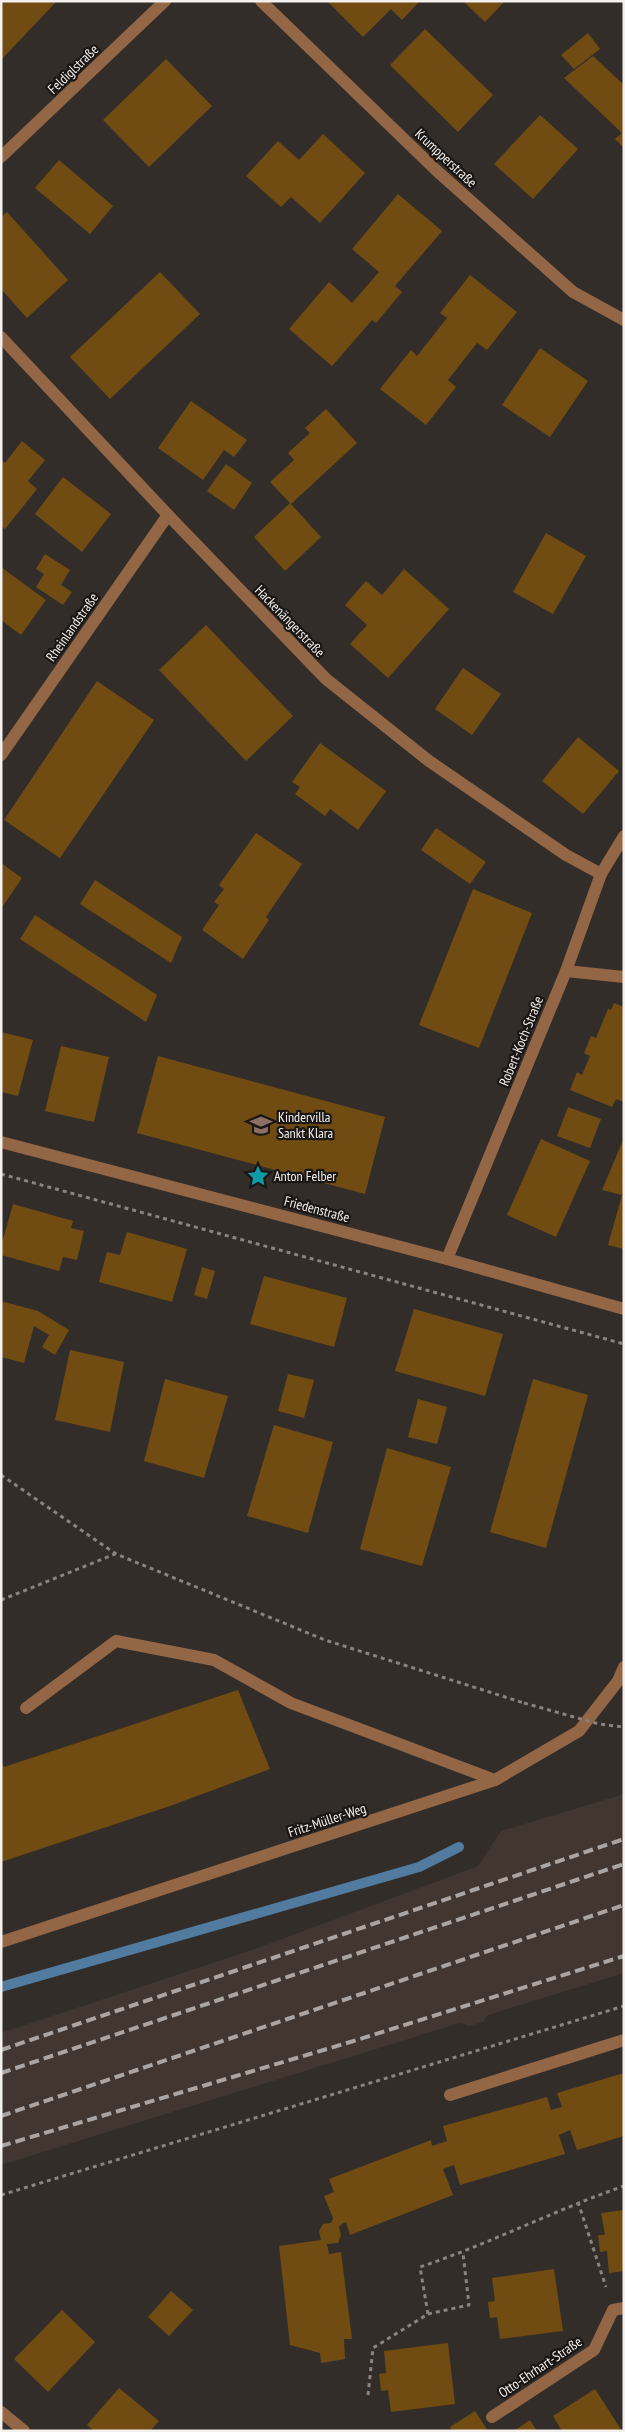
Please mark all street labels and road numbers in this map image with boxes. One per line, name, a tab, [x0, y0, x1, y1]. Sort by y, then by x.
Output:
street label: Feldiglstraße	[44, 40, 102, 98]
street label: Krumpperstraße	[411, 125, 481, 191]
street label: Hackenängerstraße	[251, 581, 329, 661]
street label: Rheinlandstraße	[42, 589, 102, 665]
street label: Robert-Koch-Straße	[495, 993, 547, 1089]
street label: Friedenstraße	[282, 1192, 352, 1226]
street label: Fritz-Müller-Weg	[286, 1799, 368, 1841]
street label: Otto-Ehrhart-Straße	[495, 2332, 585, 2402]

